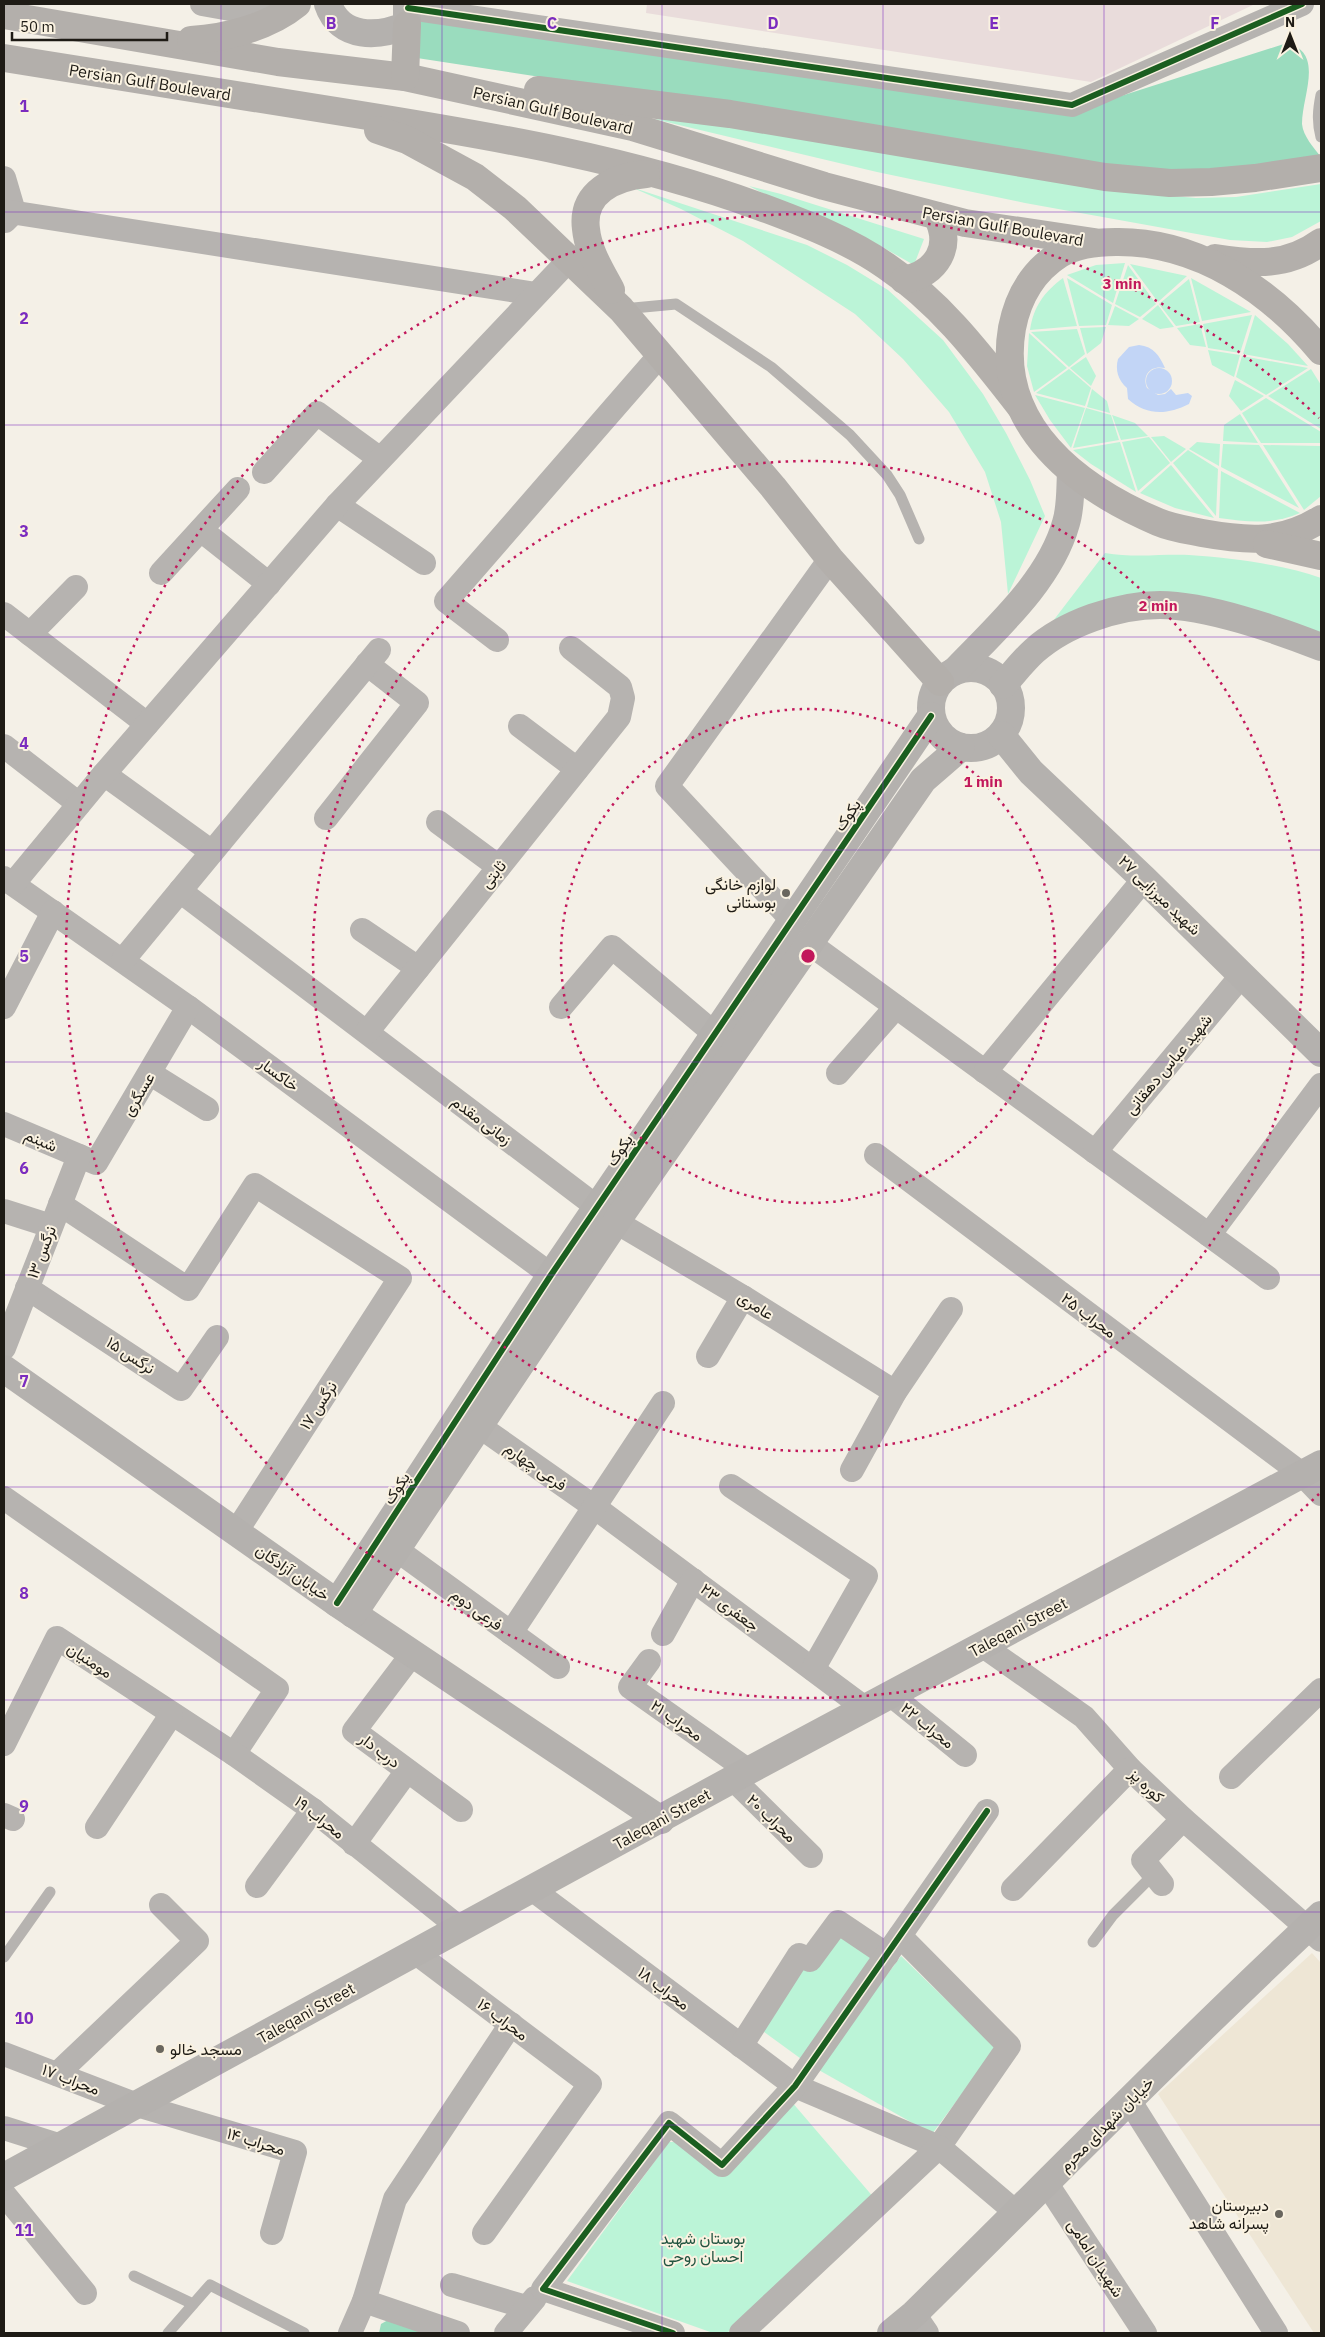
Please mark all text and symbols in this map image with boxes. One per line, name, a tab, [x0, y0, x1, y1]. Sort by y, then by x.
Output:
scale bar	[12, 10, 168, 42]
north arrow	[1265, 10, 1315, 60]
text: B	[326, 13, 337, 33]
text: C	[547, 13, 557, 33]
text: D	[767, 13, 779, 33]
text: E	[989, 13, 999, 33]
text: F	[1210, 13, 1220, 33]
text: N	[1285, 13, 1295, 31]
text: 50 m	[20, 17, 55, 36]
street label: Persian Gulf Boulevard	[68, 59, 232, 105]
street label: Persian Gulf Boulevard	[471, 82, 635, 138]
text: 1	[19, 96, 29, 116]
street label: Persian Gulf Boulevard	[921, 202, 1085, 250]
text: 3 min	[1102, 274, 1142, 293]
text: 2	[19, 308, 29, 328]
text: 3	[19, 521, 29, 541]
text: 2 min	[1138, 596, 1178, 615]
text: 4	[19, 733, 29, 753]
text: 1 min	[963, 772, 1003, 791]
street label: پکوک	[829, 795, 867, 836]
street label: شهید میرزایی ۲۷	[1114, 851, 1205, 940]
street label: ثابتی	[476, 856, 511, 893]
place label: لوازم خانگی بوستانی	[705, 874, 776, 913]
marker: لوازم خانگی بوستانی	[780, 887, 792, 899]
text: 5	[19, 946, 29, 966]
centre of rings	[799, 947, 817, 965]
street label: شهید عباس دهقانی	[1120, 1010, 1217, 1119]
street label: خاکسار	[253, 1052, 303, 1096]
street label: عسگری	[117, 1068, 160, 1120]
street label: زمانی مقدم	[447, 1091, 516, 1150]
street label: شبنم	[21, 1124, 60, 1157]
street label: پکوک	[601, 1130, 639, 1171]
text: 6	[19, 1158, 29, 1178]
street label: نرگس ۱۳	[22, 1223, 61, 1282]
street label: عامری	[734, 1286, 778, 1325]
street label: محراب ۲۵	[1057, 1288, 1121, 1343]
street label: نرگس ۱۵	[102, 1332, 159, 1379]
text: 7	[19, 1371, 29, 1391]
street label: نرگس ۱۷	[295, 1377, 342, 1434]
street label: فرعی چهارم	[500, 1437, 571, 1496]
street label: پکوک	[378, 1468, 415, 1509]
street label: خیابان آزادگان	[252, 1539, 334, 1606]
street label: جعفری ۲۳	[696, 1579, 763, 1636]
text: 8	[19, 1583, 29, 1603]
street label: فرعی دوم	[447, 1584, 507, 1635]
street label: Taleqani Street	[965, 1593, 1071, 1661]
street label: مومنیان	[63, 1638, 116, 1683]
street label: محراب ۲۱	[647, 1695, 707, 1746]
street label: محراب ۲۲	[897, 1697, 959, 1753]
street label: درب دار	[354, 1727, 405, 1773]
street label: کوره پز	[1123, 1763, 1169, 1808]
street label: Taleqani Street	[610, 1784, 714, 1854]
street label: محراب ۲۰	[742, 1790, 801, 1847]
street label: محراب ۱۹	[290, 1791, 349, 1844]
text: 9	[19, 1796, 29, 1816]
street label: محراب ۱۸	[633, 1962, 694, 2015]
street label: Taleqani Street	[254, 1978, 358, 2048]
street label: محراب ۱۶	[473, 1993, 532, 2045]
text: 10	[14, 2008, 34, 2028]
place label: مسجد خالو	[170, 2039, 242, 2060]
marker: مسجد خالو	[154, 2043, 166, 2055]
street label: محراب ۱۷	[39, 2059, 103, 2100]
street label: خیابان شهدای محرم	[1054, 2072, 1159, 2176]
street label: محراب ۱۴	[224, 2123, 288, 2160]
place label: دبیرستان پسرانه شاهد	[1189, 2195, 1269, 2235]
marker: دبیرستان پسرانه شاهد	[1273, 2208, 1285, 2220]
street label: شهیدان امامی	[1063, 2215, 1129, 2301]
text: 11	[14, 2220, 34, 2240]
park label: بوستان شهید احسان روحی	[661, 2228, 745, 2267]

